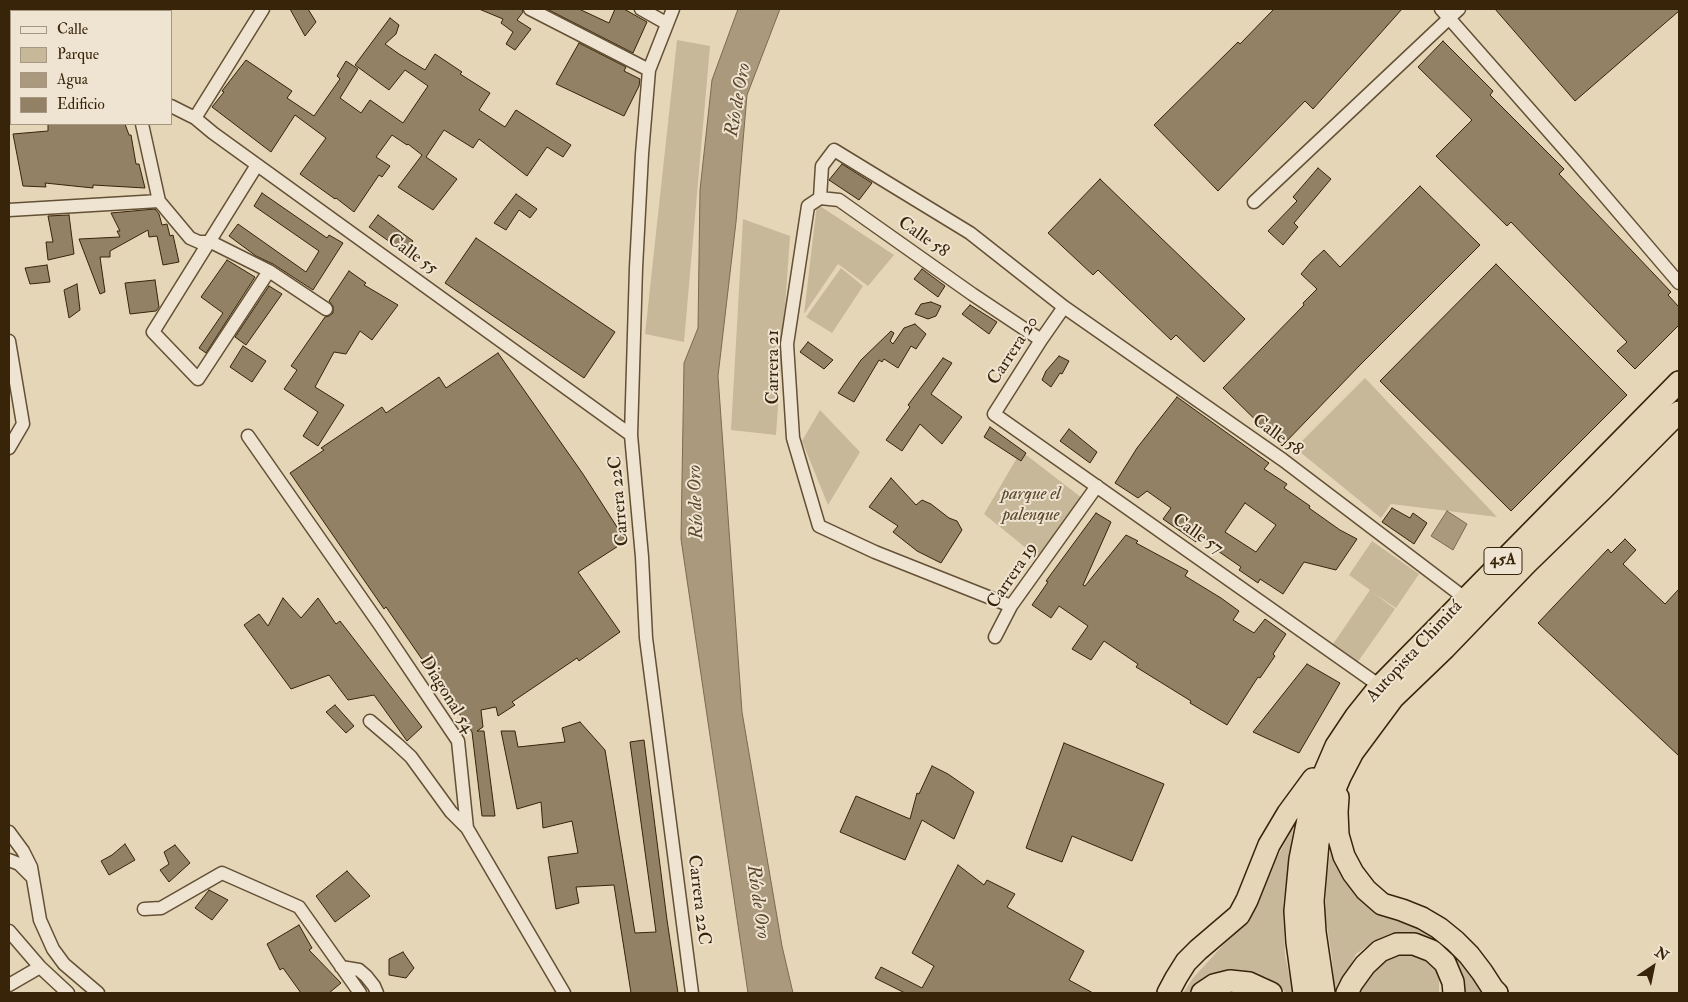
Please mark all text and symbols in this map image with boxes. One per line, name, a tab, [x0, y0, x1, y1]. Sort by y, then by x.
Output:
legend	[10, 10, 172, 125]
text: Calle	[57, 20, 88, 39]
text: Parque	[57, 45, 99, 64]
water label: Río de Oro	[721, 61, 757, 139]
text: Agua	[57, 70, 88, 89]
text: Edificio	[57, 95, 105, 114]
street label: Calle 58	[893, 213, 953, 263]
street label: Calle 55	[383, 230, 441, 280]
street label: Carrera 20	[984, 313, 1044, 389]
street label: Carrera 21	[763, 330, 785, 404]
street label: Calle 58	[1247, 410, 1307, 462]
street label: Carrera 22C	[605, 455, 635, 547]
water label: Río de Oro	[684, 464, 710, 540]
park label: parque el palenque	[1001, 484, 1061, 526]
street label: Calle 57	[1167, 510, 1227, 560]
street label: Carrera 19	[983, 539, 1043, 613]
road number: 45A	[1484, 548, 1522, 574]
street label: Autopista Chimitá	[1362, 597, 1468, 707]
street label: Diagonal 54	[414, 653, 478, 737]
street label: Carrera 22C	[682, 854, 714, 946]
water label: Río de Oro	[741, 864, 773, 940]
north arrow	[1628, 942, 1678, 992]
text: N	[1652, 944, 1672, 965]

